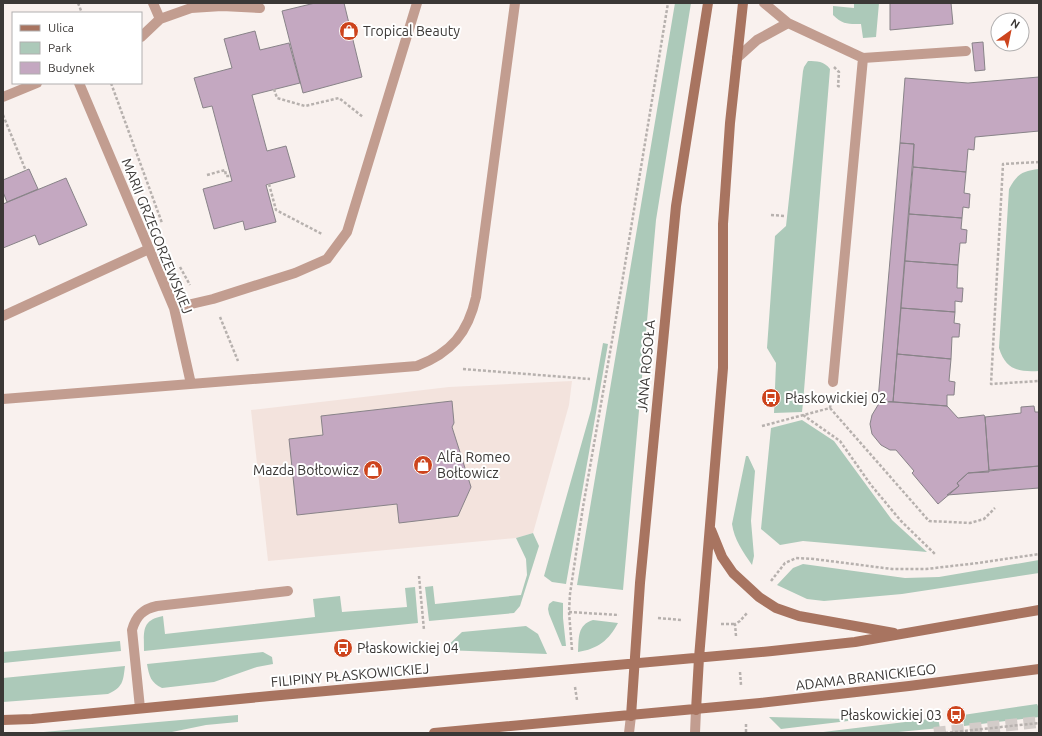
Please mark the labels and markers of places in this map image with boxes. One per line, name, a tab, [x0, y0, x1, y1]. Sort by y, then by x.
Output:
shop icon: Tropical Beauty	[338, 20, 360, 42]
place label: Tropical Beauty	[363, 23, 460, 39]
bus stop icon: Płaskowickiej 02	[760, 387, 782, 409]
place label: Płaskowickiej 02	[785, 390, 887, 406]
place label: Alfa Romeo Bołtowicz	[437, 449, 510, 481]
shop icon: Alfa Romeo Bołtowicz	[412, 454, 434, 476]
shop icon: Mazda Bołtowicz	[362, 459, 384, 481]
place label: Mazda Bołtowicz	[253, 462, 359, 478]
bus stop icon: Płaskowickiej 04	[332, 637, 354, 659]
place label: Płaskowickiej 04	[357, 640, 459, 656]
bus stop icon: Płaskowickiej 03	[945, 704, 967, 726]
place label: Płaskowickiej 03	[840, 707, 942, 723]

